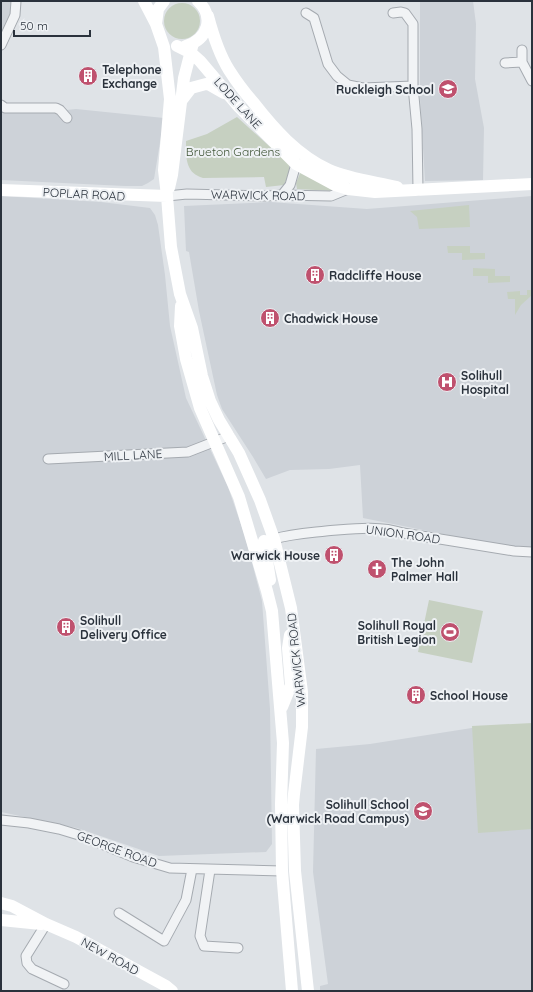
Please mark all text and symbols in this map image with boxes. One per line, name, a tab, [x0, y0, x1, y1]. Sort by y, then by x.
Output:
scale bar	[14, 12, 90, 38]
text: 50 m	[20, 18, 48, 33]
place label: Telephone Exchange	[102, 62, 162, 91]
building icon: Telephone Exchange	[77, 65, 99, 87]
street label: LODE LANE	[211, 74, 265, 132]
school or university icon: Ruckleigh School	[437, 78, 459, 100]
place label: Ruckleigh School	[336, 82, 434, 97]
park label: Brueton Gardens	[186, 144, 280, 159]
street label: POPLAR ROAD	[42, 184, 126, 204]
street label: WARWICK ROAD	[211, 187, 306, 203]
building icon: Radcliffe House	[304, 264, 326, 286]
place label: Radcliffe House	[329, 268, 422, 283]
building icon: Chadwick House	[259, 307, 281, 329]
place label: Chadwick House	[284, 311, 378, 326]
place label: Solihull Hospital	[461, 368, 509, 397]
hospital icon: Solihull Hospital	[436, 371, 458, 393]
street label: MILL LANE	[103, 446, 163, 464]
street label: UNION ROAD	[365, 521, 442, 547]
building icon: Warwick House	[323, 544, 345, 566]
place label: Warwick House	[231, 548, 320, 563]
place label: The John Palmer Hall	[391, 555, 458, 584]
church icon: The John Palmer Hall	[366, 558, 388, 580]
street label: WARWICK ROAD	[284, 612, 308, 708]
place label: Solihull Delivery Office	[80, 613, 167, 642]
building icon: Solihull Delivery Office	[55, 616, 77, 638]
place label: Solihull Royal British Legion	[357, 618, 436, 647]
sports icon: Solihull Royal British Legion	[439, 621, 461, 643]
building icon: School House	[405, 684, 427, 706]
place label: School House	[430, 688, 508, 703]
place label: Solihull School (Warwick Road Campus)	[267, 797, 409, 826]
school or university icon: Solihull School (Warwick Road Campus)	[412, 800, 434, 822]
street label: GEORGE ROAD	[75, 828, 159, 871]
street label: NEW ROAD	[78, 934, 142, 978]

